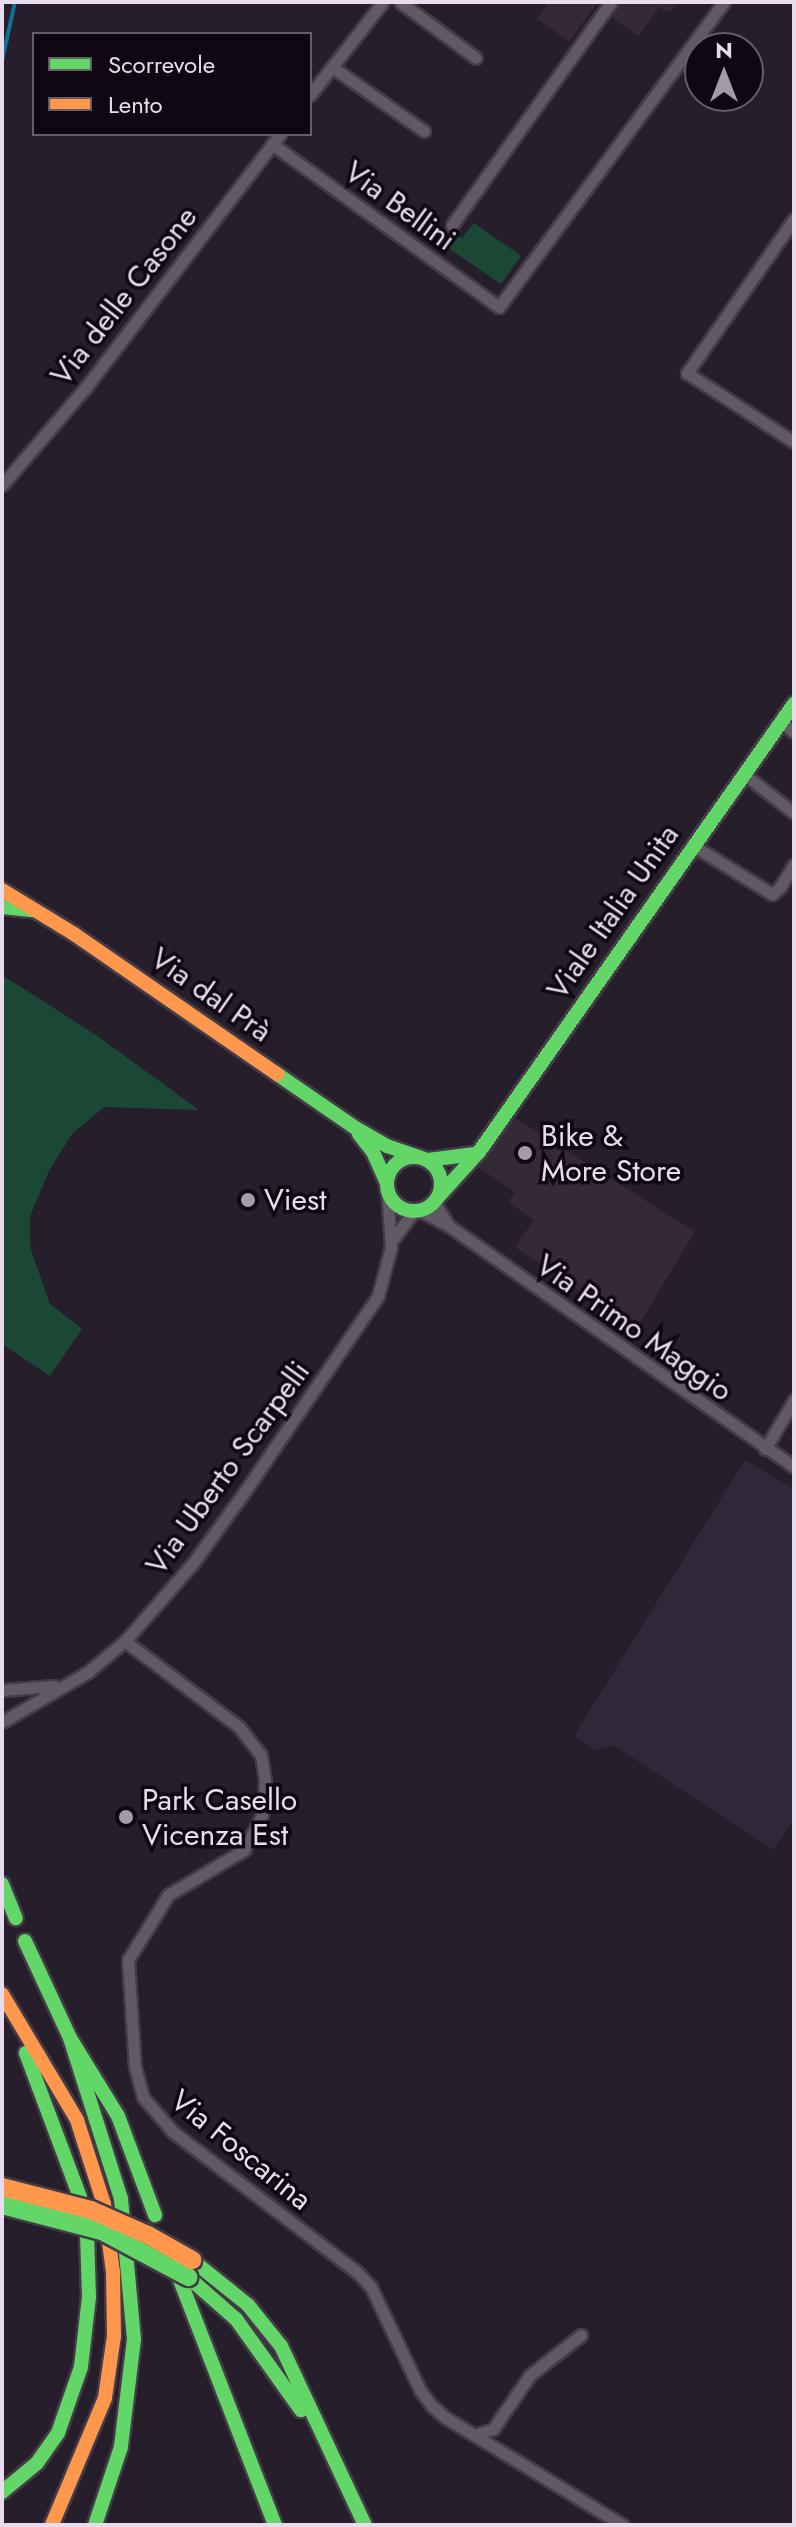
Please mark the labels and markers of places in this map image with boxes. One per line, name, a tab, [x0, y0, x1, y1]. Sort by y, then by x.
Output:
place label: Bike & More Store	[541, 1118, 681, 1188]
marker: Bike & More Store	[516, 1144, 534, 1162]
place label: Viest	[264, 1182, 326, 1218]
marker: Viest	[239, 1191, 257, 1209]
place label: Park Casello Vicenza Est	[142, 1782, 297, 1852]
marker: Park Casello Vicenza Est	[117, 1808, 135, 1826]

